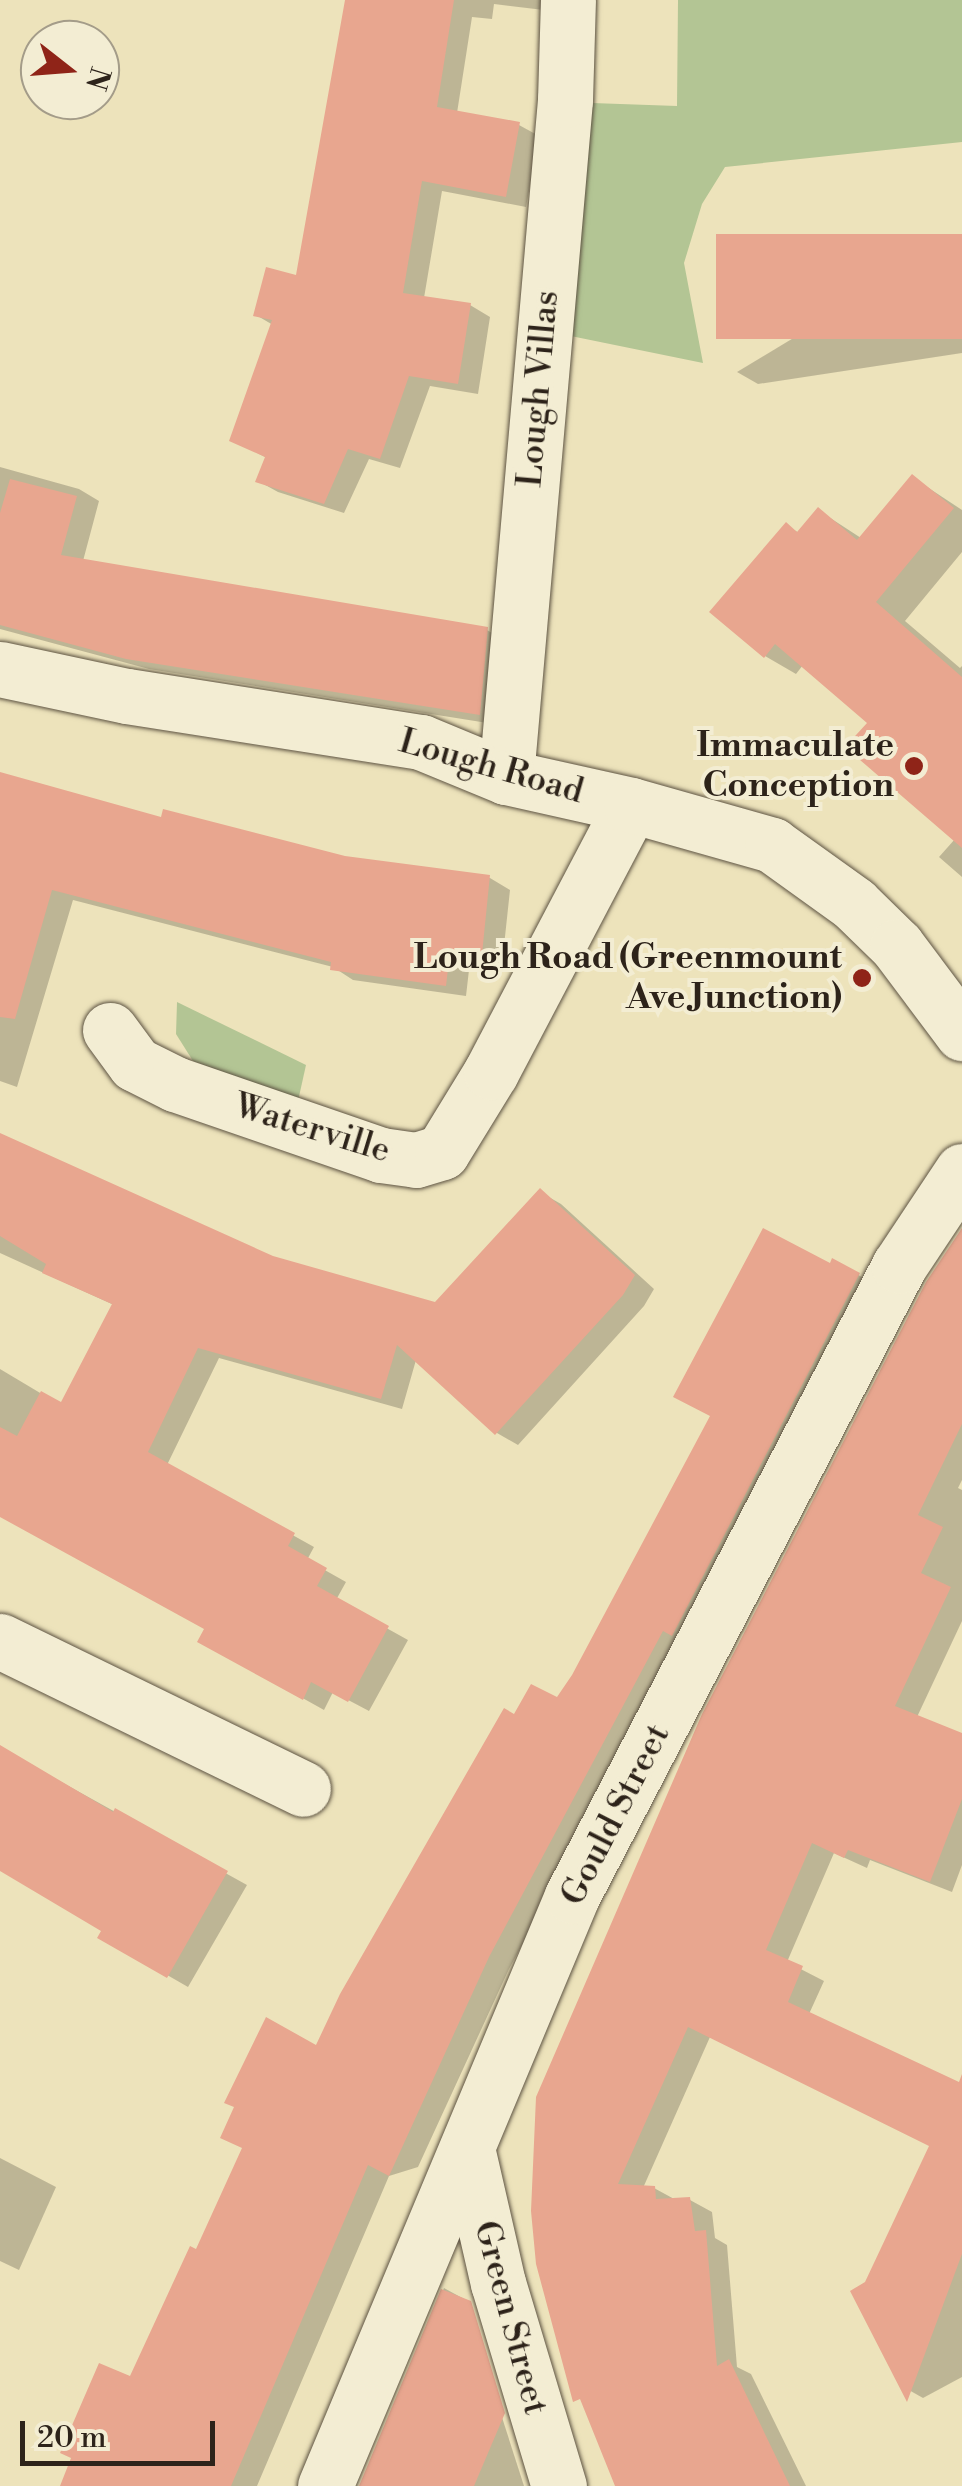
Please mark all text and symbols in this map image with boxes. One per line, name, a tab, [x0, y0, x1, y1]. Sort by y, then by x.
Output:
north arrow	[20, 20, 120, 120]
text: N	[77, 63, 117, 94]
street label: Lough Villas	[509, 289, 569, 489]
street label: Lough Road	[394, 721, 588, 813]
place label: Immaculate Conception	[697, 725, 894, 807]
marker: Immaculate Conception	[903, 755, 925, 777]
place label: Lough Road (Greenmount Ave Junction)	[414, 937, 842, 1019]
marker: Lough Road (Greenmount Ave Junction)	[851, 967, 873, 989]
street label: Waterville	[229, 1085, 395, 1173]
street label: Gould Street	[552, 1717, 680, 1913]
street label: Green Street	[464, 2216, 556, 2420]
scale bar	[25, 2401, 220, 2463]
text: 20 m	[37, 2419, 106, 2457]

